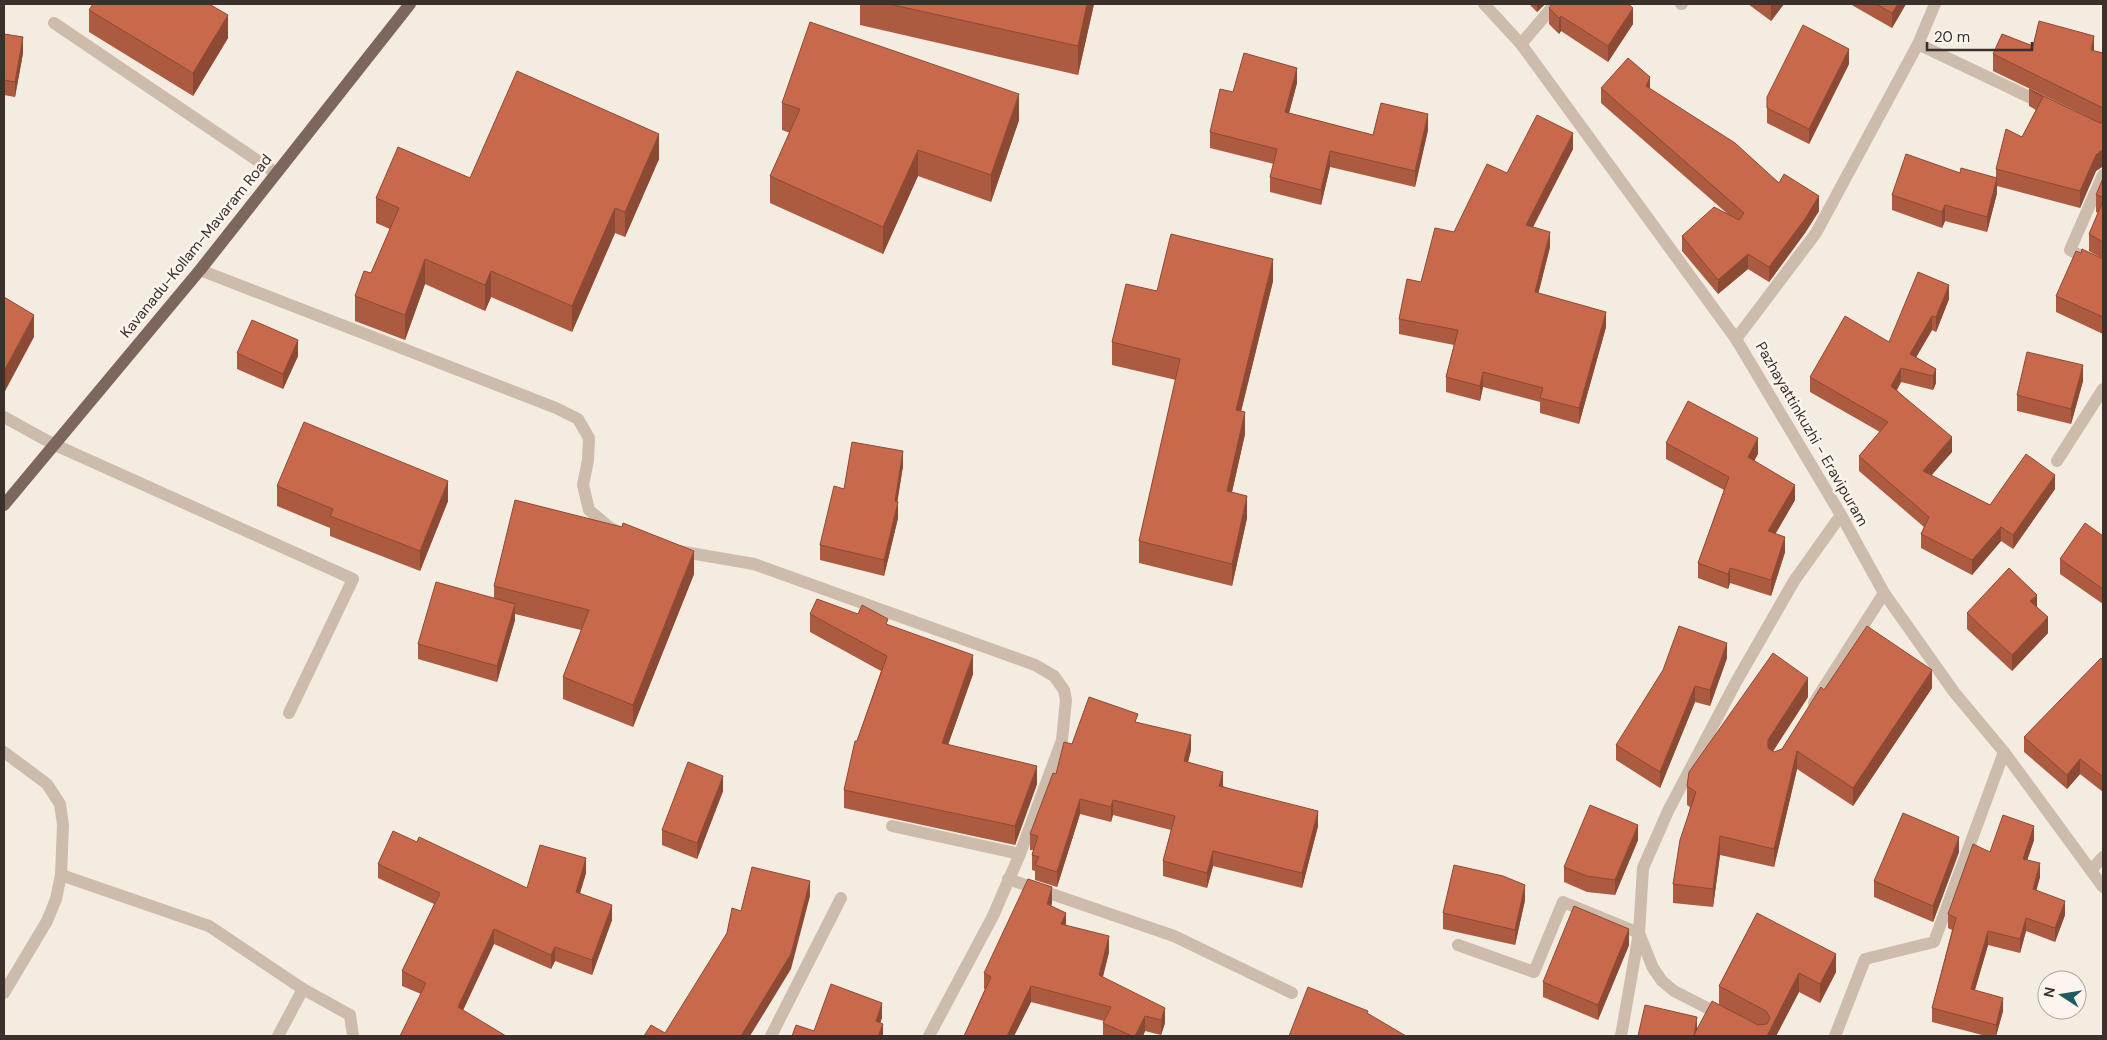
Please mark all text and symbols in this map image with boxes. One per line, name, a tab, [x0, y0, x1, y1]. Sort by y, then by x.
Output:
scale bar	[1927, 20, 2032, 52]
text: 20 m	[1934, 27, 1970, 47]
street label: Kavanadu-Kollam-Mavaram Road	[116, 150, 276, 342]
street label: Pazhayattinkuzhi - Eravipuram	[1751, 338, 1873, 530]
north arrow	[2037, 970, 2087, 1020]
text: N	[2039, 985, 2059, 999]

